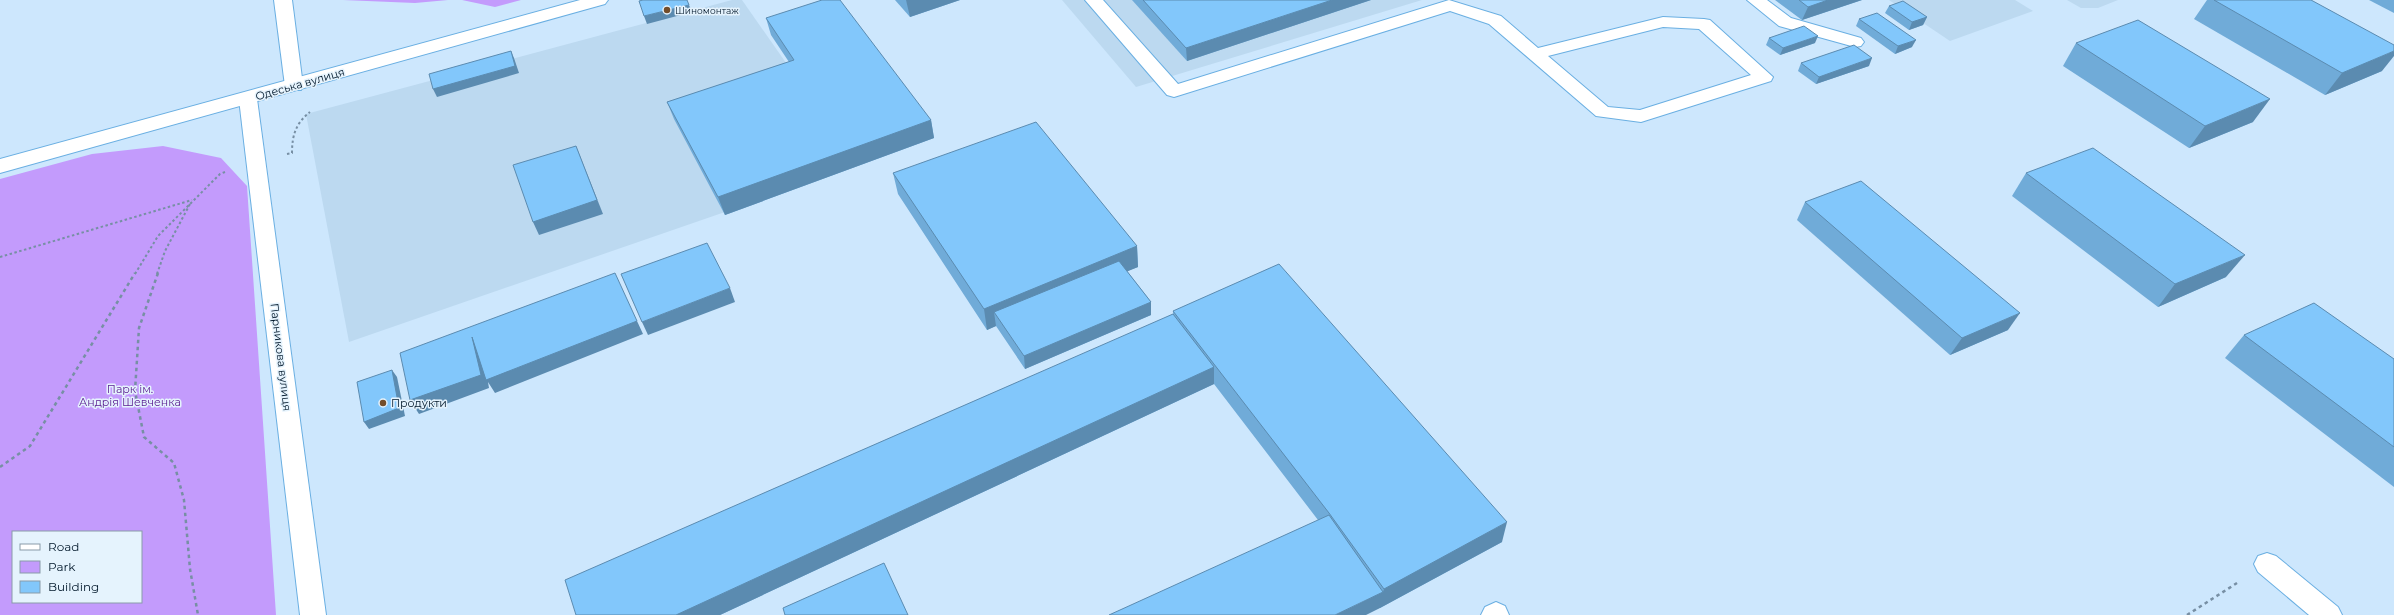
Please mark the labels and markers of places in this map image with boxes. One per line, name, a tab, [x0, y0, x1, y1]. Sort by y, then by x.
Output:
marker: Шиномонтаж	[662, 5, 672, 15]
place label: Шиномонтаж	[675, 5, 739, 16]
place label: Продукти	[391, 396, 447, 410]
marker: Продукти	[378, 398, 388, 408]

